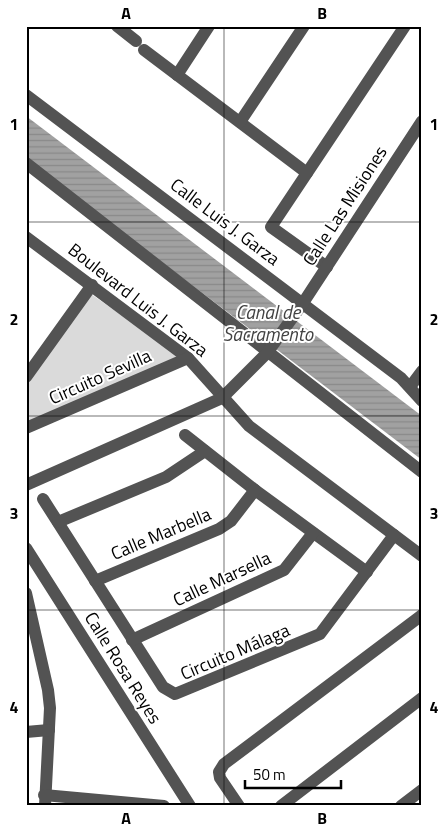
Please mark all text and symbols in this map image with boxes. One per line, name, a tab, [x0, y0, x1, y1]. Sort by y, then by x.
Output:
text: A	[121, 1, 131, 25]
text: B	[317, 1, 327, 25]
text: 1	[10, 112, 18, 136]
text: 1	[430, 112, 438, 136]
street label: Calle Las Misiones	[296, 140, 394, 271]
street label: Calle Luis J. Garza	[165, 171, 286, 272]
street label: Boulevard Luis J. Garza	[63, 236, 214, 363]
water label: Canal de Sacramento	[223, 297, 314, 348]
text: 2	[10, 307, 18, 331]
text: 2	[430, 307, 438, 331]
street label: Circuito Sevilla	[44, 342, 155, 411]
street label: Calle Marbella	[107, 500, 215, 567]
text: 3	[10, 501, 18, 525]
text: 3	[430, 501, 438, 525]
street label: Calle Marsella	[168, 544, 275, 613]
street label: Calle Rosa Reyes	[78, 606, 169, 729]
street label: Circuito Málaga	[176, 616, 294, 687]
text: 4	[10, 695, 19, 719]
text: 4	[430, 695, 439, 719]
scale bar	[245, 757, 342, 789]
text: 50 m	[253, 763, 286, 786]
text: A	[121, 806, 131, 830]
text: B	[317, 806, 327, 830]

